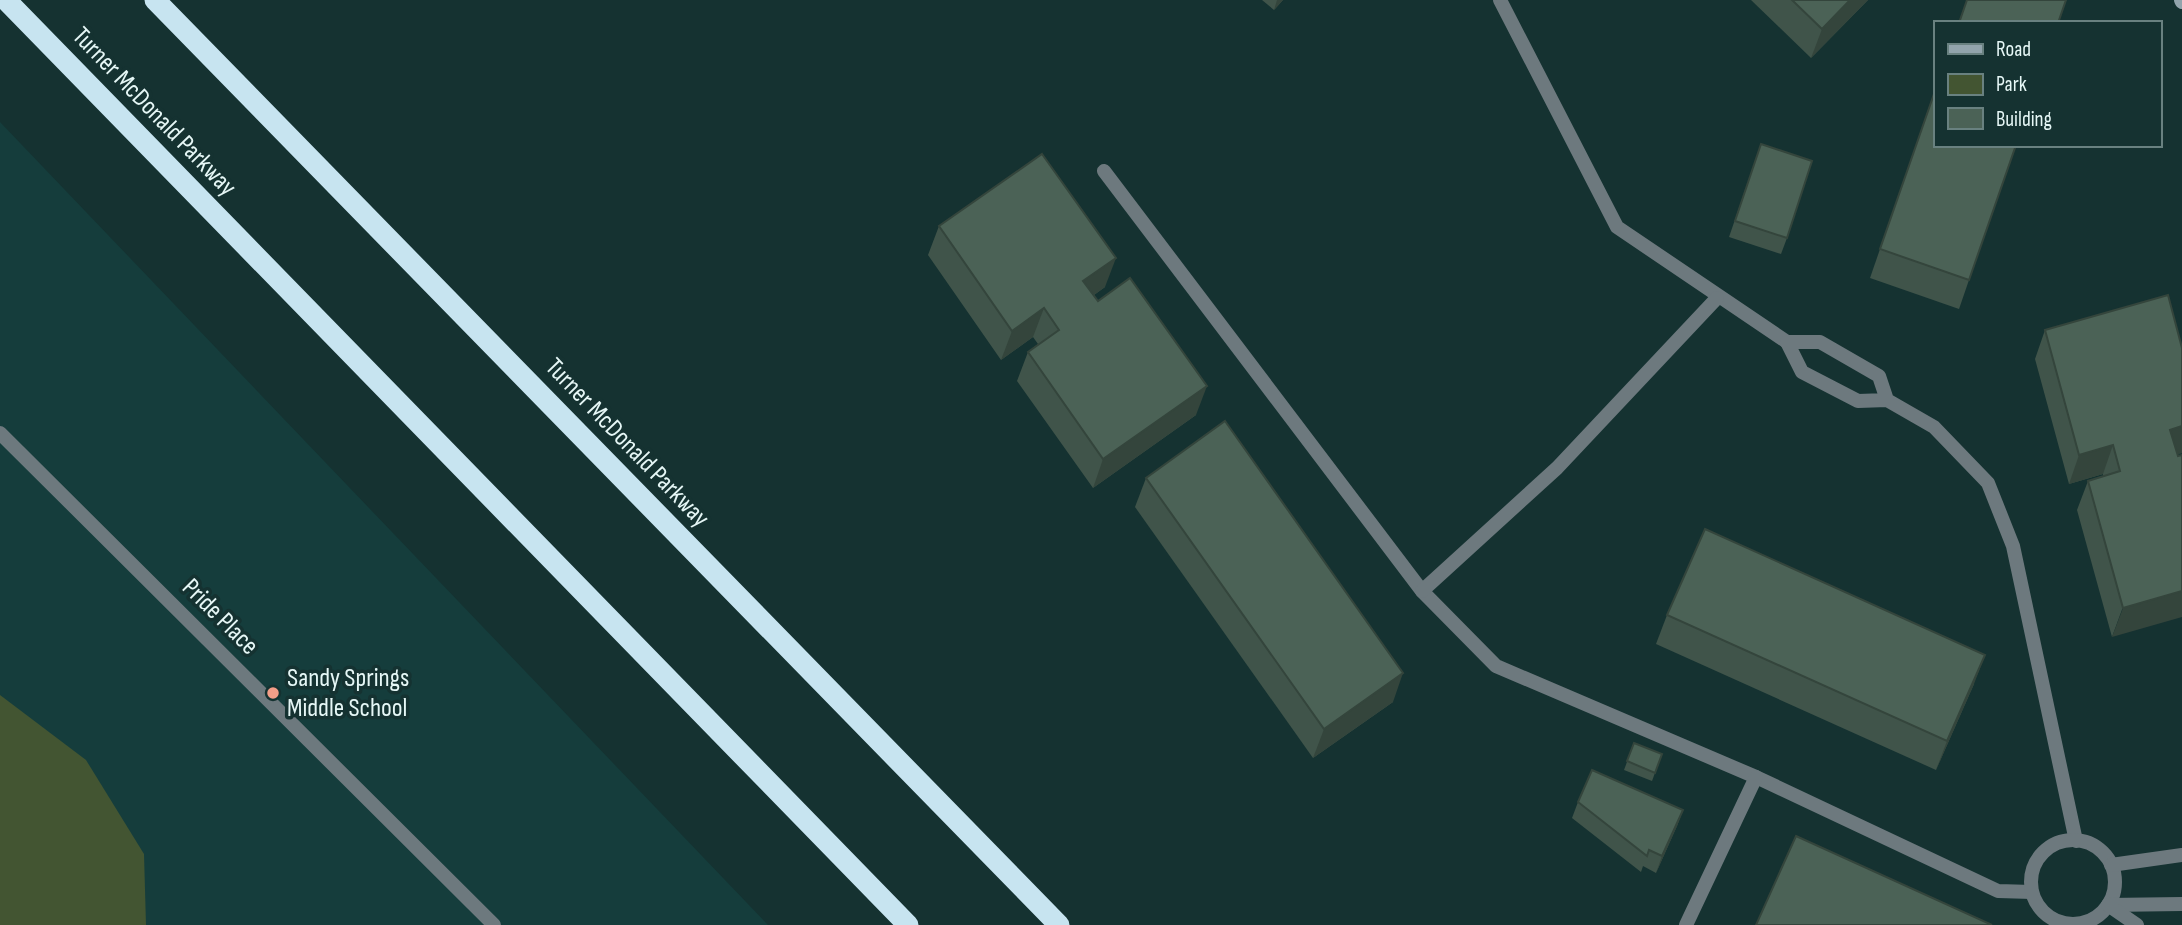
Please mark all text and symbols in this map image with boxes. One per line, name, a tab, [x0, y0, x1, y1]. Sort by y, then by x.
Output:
street label: Turner McDonald Parkway	[65, 21, 243, 203]
legend	[1934, 21, 2161, 147]
text: Road	[1996, 37, 2031, 62]
text: Park	[1996, 72, 2027, 97]
text: Building	[1996, 107, 2052, 132]
street label: Turner McDonald Parkway	[538, 352, 716, 534]
street label: Pride Place	[175, 572, 265, 662]
place label: Sandy Springs Middle School	[287, 663, 409, 724]
marker: Sandy Springs Middle School	[265, 685, 281, 701]

